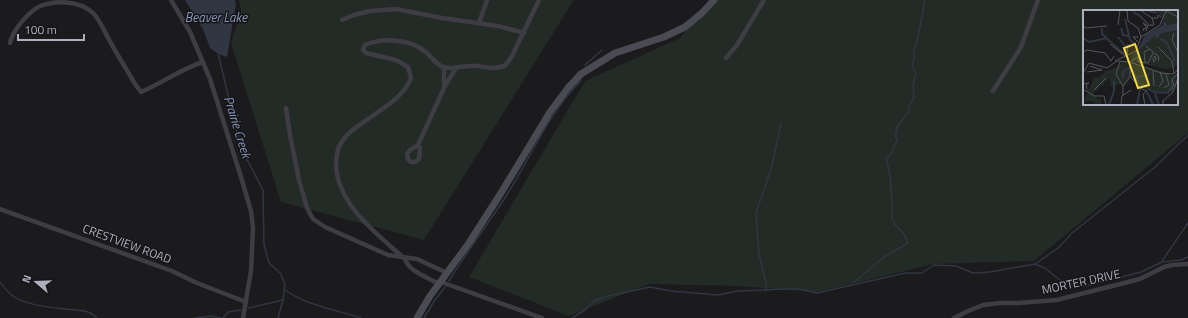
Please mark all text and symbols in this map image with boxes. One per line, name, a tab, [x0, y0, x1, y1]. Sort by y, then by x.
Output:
water label: Beaver Lake	[185, 7, 248, 27]
inset map	[1083, 10, 1178, 105]
scale bar	[18, 16, 84, 42]
text: 100 m	[24, 20, 57, 39]
water label: Prairie Creek	[219, 93, 258, 163]
street label: CRESTVIEW ROAD	[80, 219, 174, 268]
north arrow	[16, 262, 56, 302]
street label: MORTER DRIVE	[1040, 264, 1122, 299]
text: N	[18, 273, 35, 285]

